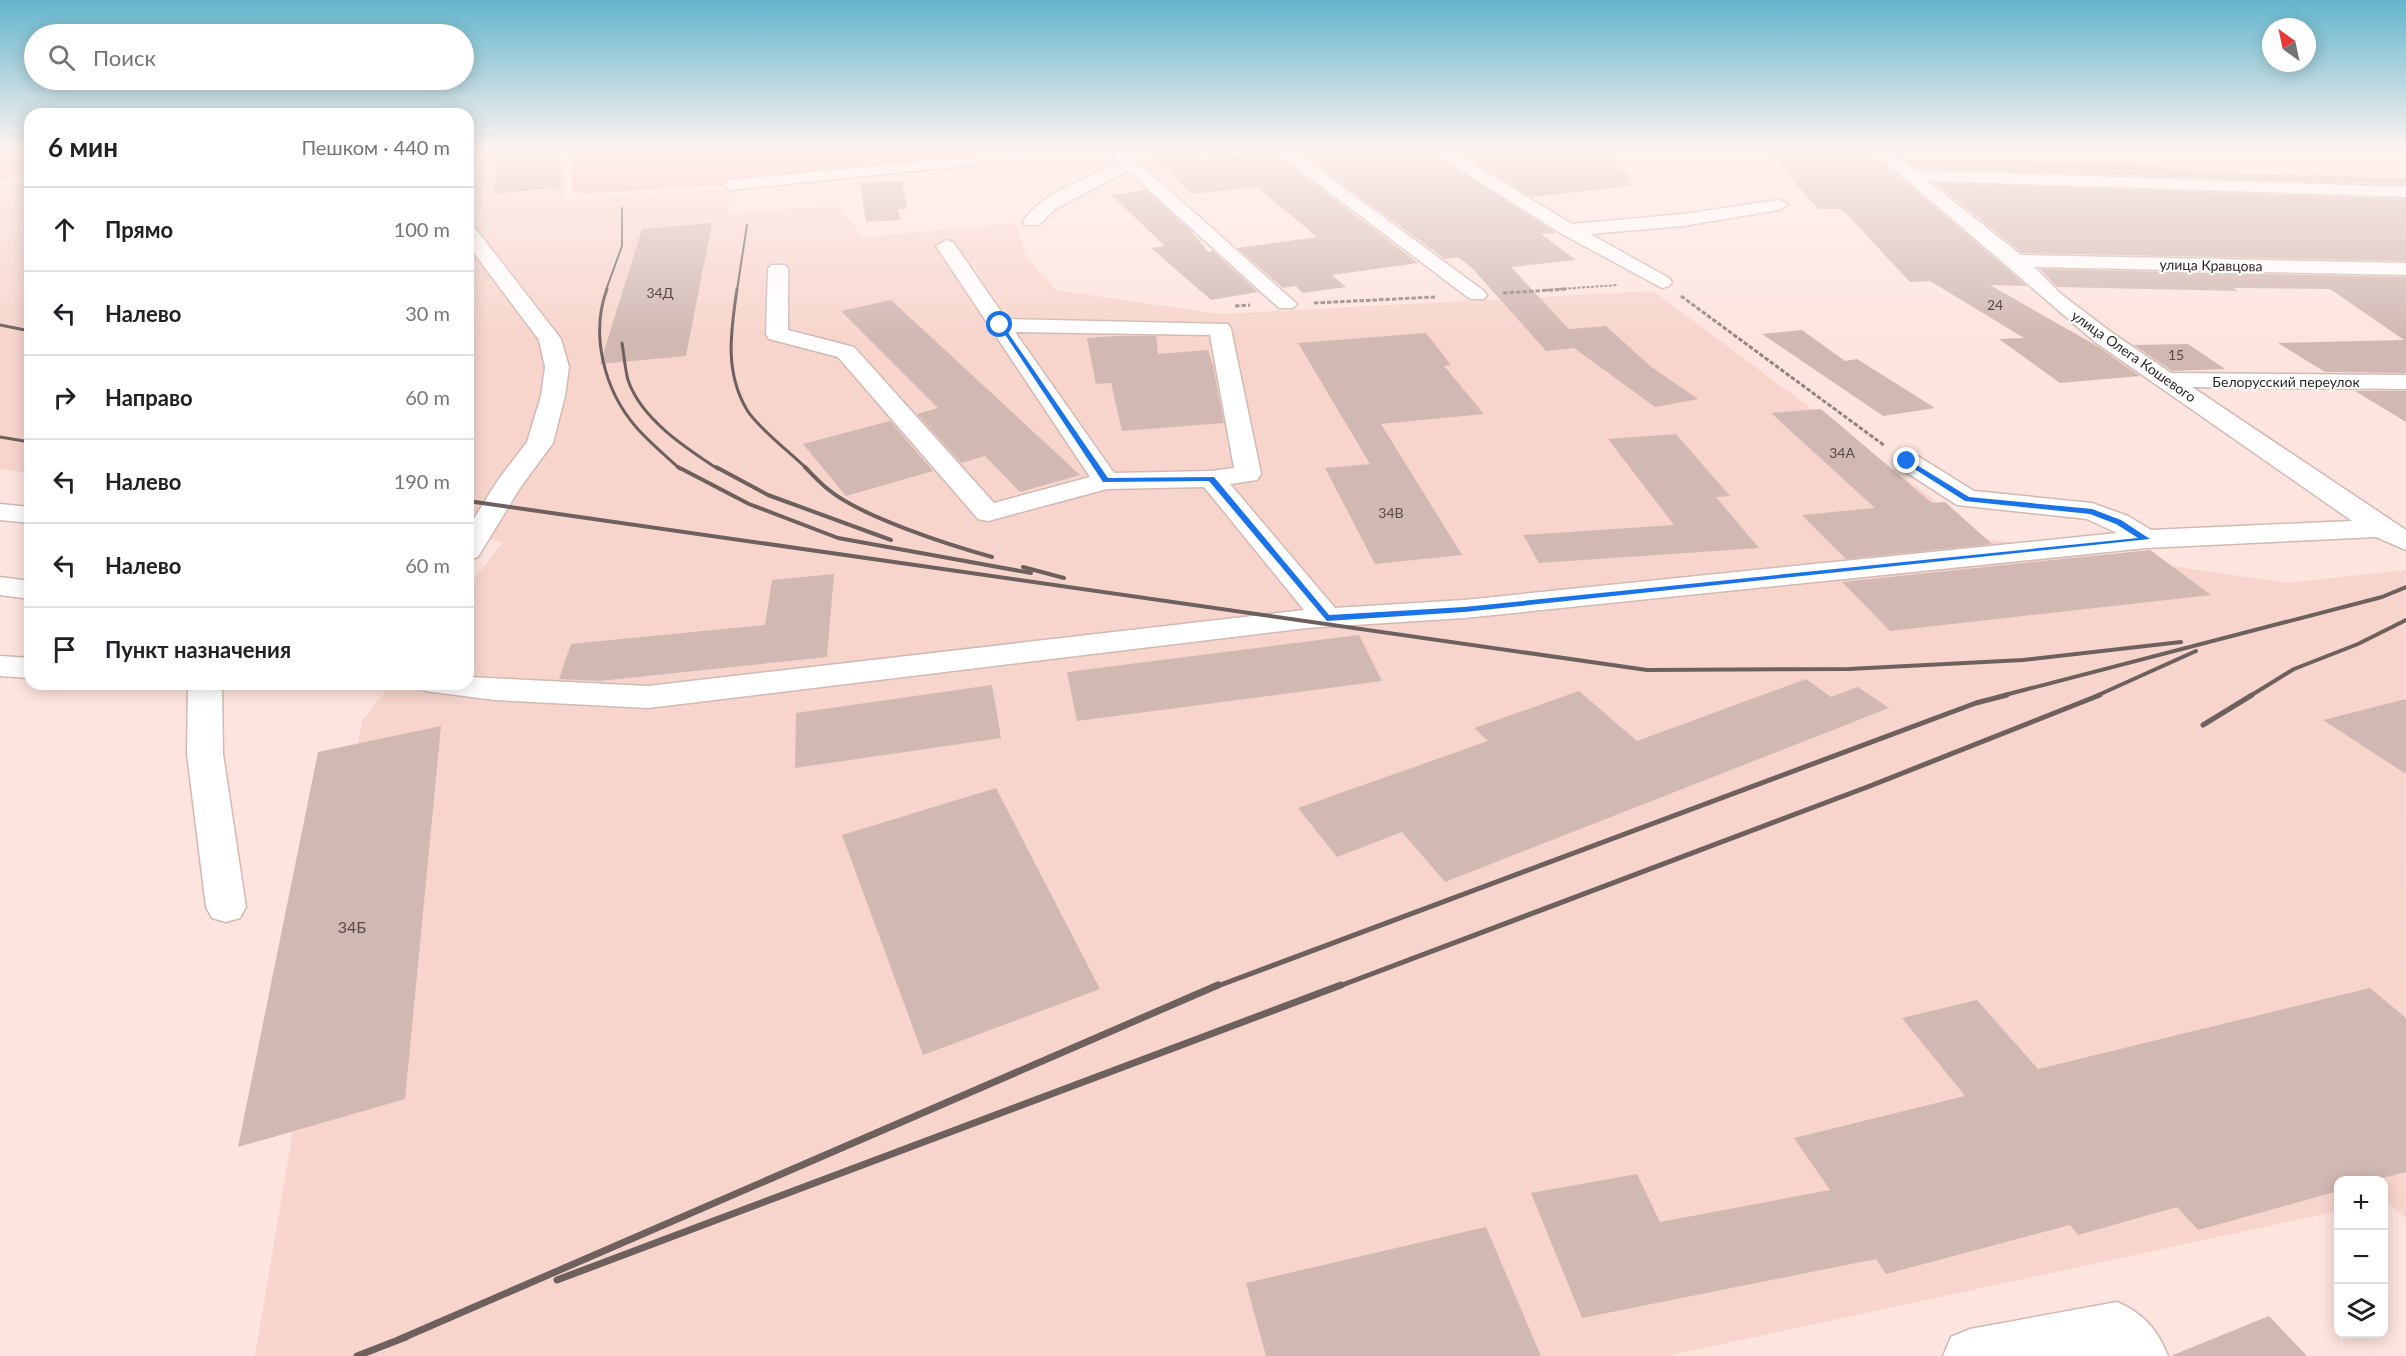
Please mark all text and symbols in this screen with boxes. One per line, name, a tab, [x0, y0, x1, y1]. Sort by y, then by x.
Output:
north arrow	[2262, 18, 2316, 72]
search box	[24, 24, 474, 90]
icon: search	[45, 41, 78, 74]
text: Поиск	[93, 44, 156, 71]
text: 6 мин	[48, 131, 118, 163]
text: Пешком · 440 m	[301, 135, 450, 159]
icon: ahead	[48, 213, 81, 246]
text: Прямо	[105, 216, 173, 243]
text: 100 m	[394, 217, 450, 241]
street label: улица Кравцова	[2159, 256, 2263, 274]
house number: 34Д	[646, 284, 674, 301]
house number: 24	[1987, 296, 2003, 313]
icon: left	[48, 297, 81, 330]
text: Налево	[105, 300, 181, 327]
text: 30 m	[405, 301, 450, 325]
street label: улица Олега Кошевого	[2068, 307, 2200, 405]
route start	[986, 311, 1012, 337]
house number: 15	[2168, 346, 2184, 363]
street label: Белорусский переулок	[2212, 373, 2360, 390]
icon: right	[48, 381, 81, 414]
text: Направо	[105, 384, 193, 411]
text: 60 m	[405, 385, 450, 409]
house number: 34А	[1829, 444, 1855, 461]
route end	[1893, 447, 1919, 473]
icon: left	[48, 465, 81, 498]
text: Налево	[105, 468, 181, 495]
text: 190 m	[394, 469, 450, 493]
house number: 34В	[1378, 504, 1404, 521]
icon: left	[48, 549, 81, 582]
text: Налево	[105, 552, 181, 579]
text: 60 m	[405, 553, 450, 577]
icon: arrive	[48, 633, 81, 666]
text: Пункт назначения	[105, 636, 291, 663]
house number: 34Б	[338, 917, 366, 936]
map controls	[2334, 1176, 2388, 1338]
button: +	[2334, 1176, 2388, 1230]
button: −	[2334, 1230, 2388, 1284]
button: layers	[2334, 1284, 2388, 1338]

